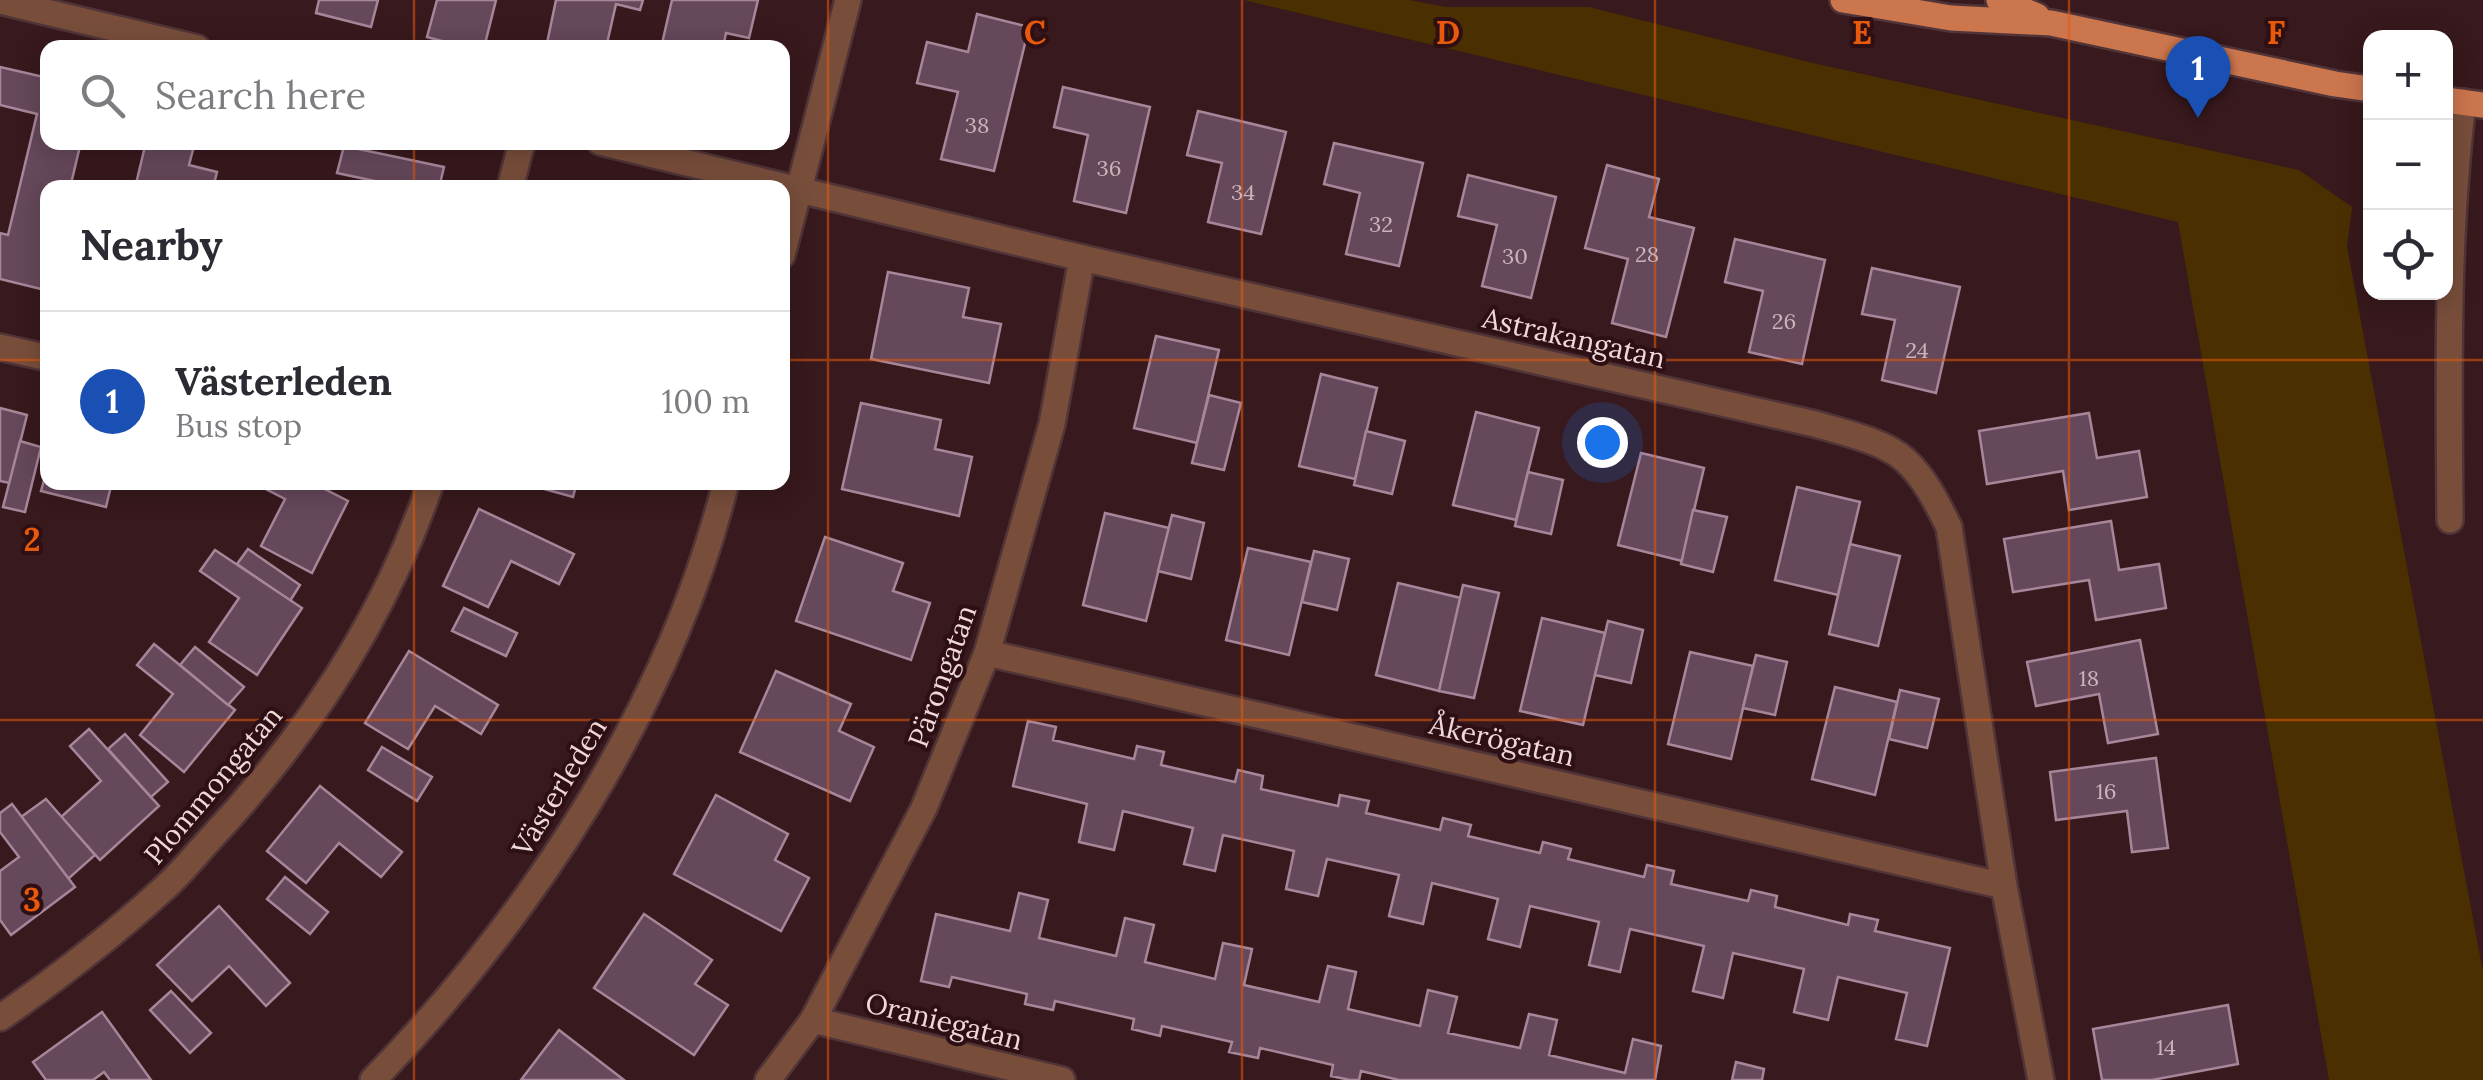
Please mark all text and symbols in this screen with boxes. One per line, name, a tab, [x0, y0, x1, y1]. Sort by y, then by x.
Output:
text: C	[1024, 12, 1046, 53]
text: D	[1436, 12, 1460, 53]
text: E	[1852, 12, 1872, 53]
text: F	[2267, 12, 2285, 53]
map controls	[2363, 30, 2453, 300]
button: +	[2363, 30, 2453, 120]
pin: 1	[2166, 36, 2230, 118]
search box	[40, 40, 790, 150]
icon: search	[75, 68, 130, 123]
text: Search here	[155, 71, 366, 119]
house number: 38	[965, 111, 989, 139]
button: −	[2363, 120, 2453, 210]
house number: 36	[1097, 154, 1121, 182]
house number: 34	[1231, 178, 1255, 206]
house number: 32	[1369, 210, 1393, 238]
button: locate	[2363, 210, 2453, 300]
text: Nearby	[80, 218, 223, 272]
house number: 28	[1635, 240, 1659, 268]
house number: 30	[1502, 242, 1528, 270]
street label: Astrakangatan	[1478, 299, 1669, 376]
house number: 26	[1772, 307, 1796, 335]
house number: 24	[1905, 336, 1929, 364]
text: Västerleden	[175, 357, 392, 405]
text: 1	[106, 381, 119, 422]
text: 100 m	[662, 381, 750, 422]
text: Bus stop	[175, 405, 302, 446]
your location	[1577, 417, 1628, 468]
text: 2	[23, 519, 41, 560]
street label: Pärongatan	[900, 600, 984, 752]
house number: 18	[2079, 664, 2099, 692]
street label: Plommongatan	[136, 698, 290, 872]
street label: Åkerögatan	[1425, 706, 1578, 774]
street label: Västerleden	[503, 711, 614, 863]
house number: 16	[2096, 777, 2116, 805]
text: 3	[23, 879, 41, 920]
street label: Oraniegatan	[862, 984, 1026, 1058]
house number: 14	[2156, 1033, 2176, 1061]

